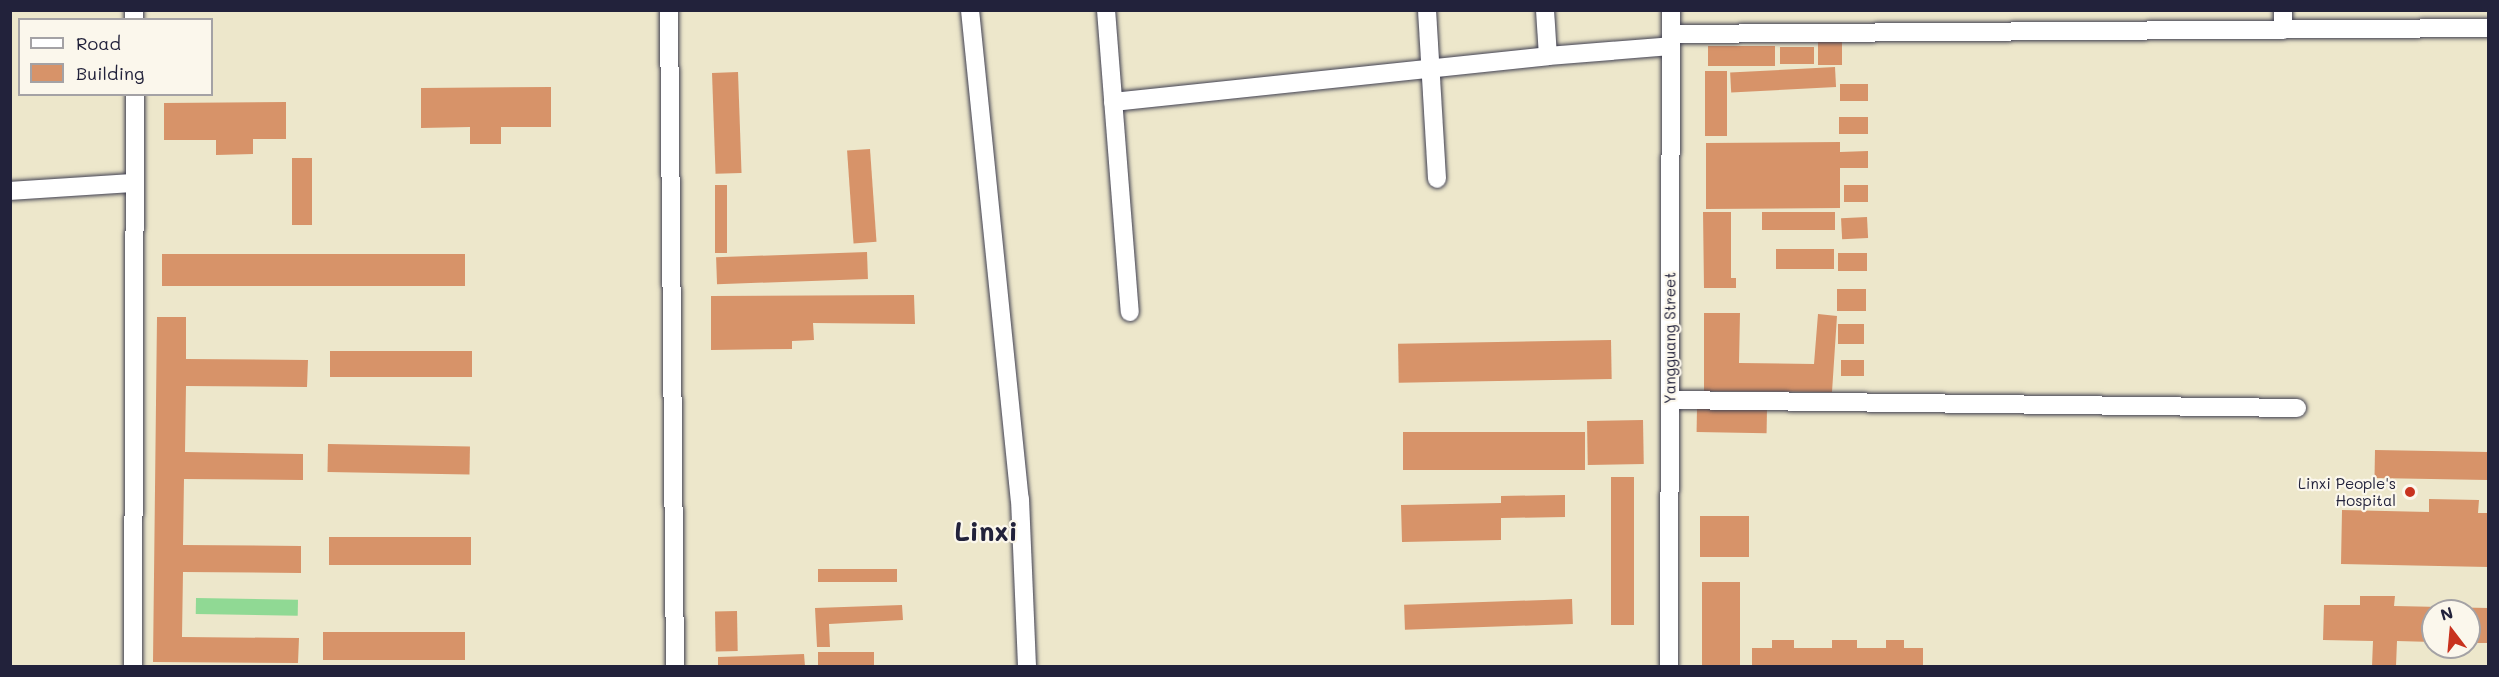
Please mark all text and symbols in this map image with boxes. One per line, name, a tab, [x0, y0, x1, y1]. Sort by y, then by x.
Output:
legend	[18, 18, 213, 96]
text: Road	[76, 31, 121, 55]
text: Building	[76, 61, 144, 85]
street label: Yangguang Street	[1661, 272, 1679, 404]
place label: Linxi People's Hospital	[2298, 474, 2396, 509]
marker: Linxi People's Hospital	[2401, 483, 2419, 501]
district label: Linxi	[954, 515, 1018, 547]
north arrow	[2421, 599, 2481, 659]
text: N	[2438, 601, 2455, 625]

